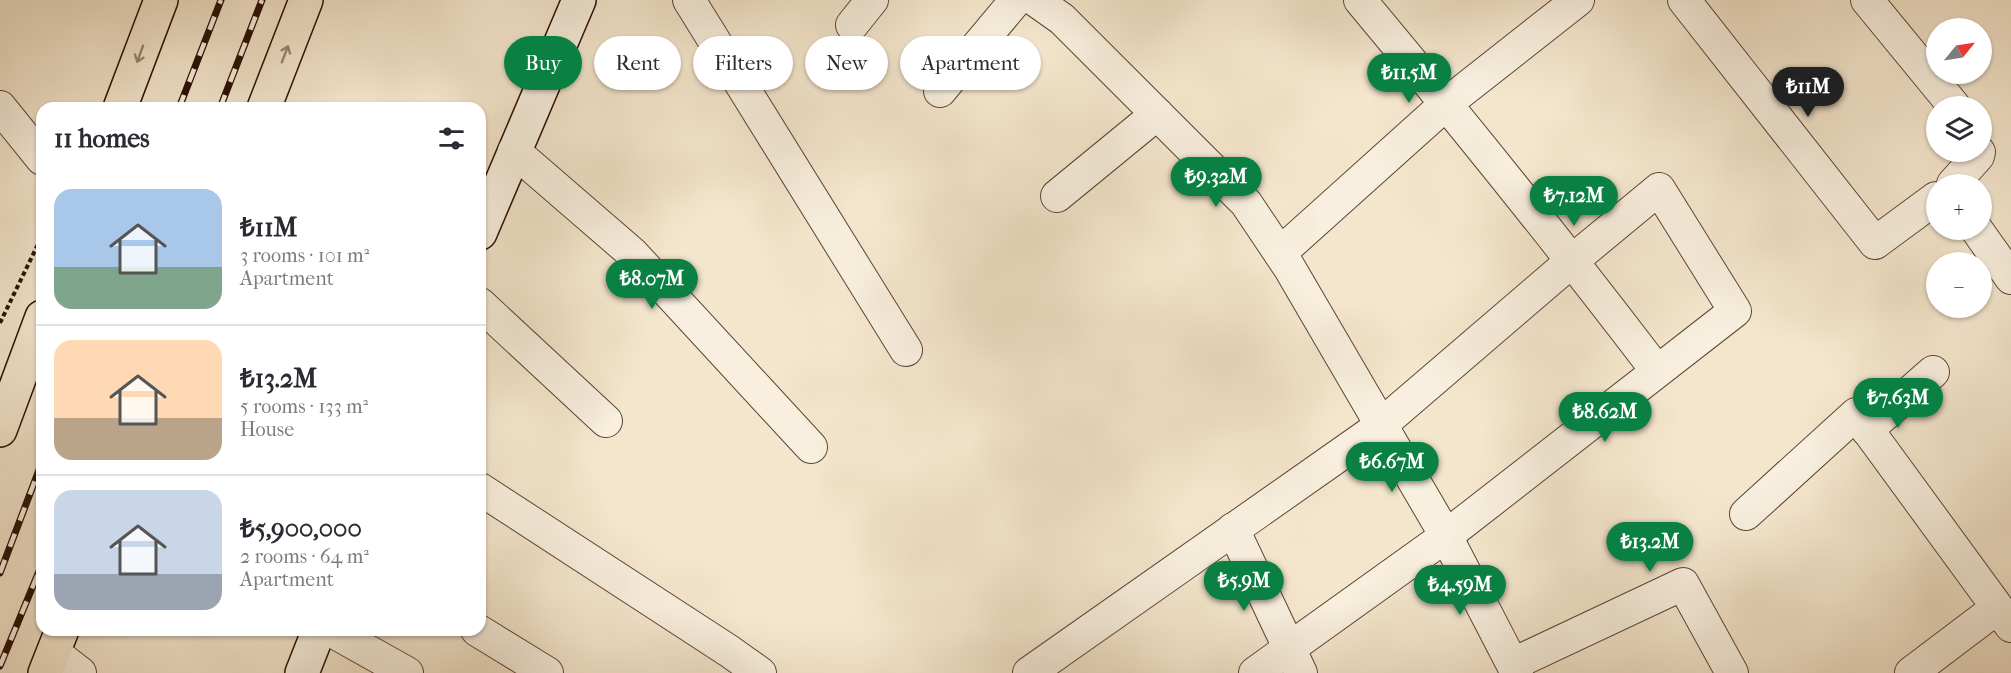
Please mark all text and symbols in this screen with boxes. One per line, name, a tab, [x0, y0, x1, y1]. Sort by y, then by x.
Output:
north arrow	[1926, 18, 1992, 84]
map controls	[1926, 18, 1992, 318]
chip: Buy	[504, 36, 582, 90]
chip: Rent	[594, 36, 681, 90]
chip: Filters	[693, 36, 793, 90]
chip: New	[805, 36, 888, 90]
chip: Apartment	[900, 36, 1041, 90]
one-way arrow	[134, 44, 145, 63]
one-way arrow	[280, 45, 291, 64]
pin: ₺11.5M	[1360, 53, 1458, 104]
text: ₺11.5M	[1381, 61, 1437, 84]
pin: ₺11M	[1772, 67, 1844, 118]
text: ₺11M	[1786, 75, 1830, 98]
button: layers	[1926, 96, 1992, 162]
icon: filters	[435, 122, 468, 155]
text: 11 homes	[54, 123, 150, 154]
pin: ₺9.32M	[1167, 157, 1265, 208]
text: ₺9.32M	[1185, 165, 1247, 188]
button: +	[1926, 174, 1992, 240]
pin: ₺7.12M	[1525, 176, 1623, 227]
text: ₺7.12M	[1544, 184, 1604, 207]
text: ₺11M	[240, 212, 297, 243]
icon: home	[102, 213, 174, 285]
text: 3 rooms · 101 m²	[240, 244, 369, 267]
button: −	[1926, 252, 1992, 318]
pin: ₺8.07M	[603, 259, 701, 310]
text: Apartment	[240, 267, 334, 290]
text: ₺8.07M	[620, 267, 684, 290]
text: ₺13.2M	[240, 363, 317, 394]
icon: home	[102, 364, 174, 436]
pin: ₺7.63M	[1849, 378, 1947, 429]
text: ₺7.63M	[1867, 386, 1929, 409]
pin: ₺8.62M	[1556, 392, 1654, 443]
text: 5 rooms · 133 m²	[240, 395, 368, 418]
text: ₺8.62M	[1573, 400, 1637, 423]
text: House	[240, 418, 294, 441]
pin: ₺6.67M	[1343, 442, 1441, 493]
text: ₺6.67M	[1360, 450, 1424, 473]
text: ₺5,900,000	[240, 513, 362, 544]
icon: home	[102, 514, 174, 586]
pin: ₺13.2M	[1601, 522, 1699, 573]
text: ₺13.2M	[1620, 530, 1680, 553]
text: 2 rooms · 64 m²	[240, 545, 369, 568]
pin: ₺5.9M	[1202, 561, 1286, 612]
pin: ₺4.59M	[1411, 565, 1509, 616]
text: Apartment	[240, 568, 334, 591]
text: ₺5.9M	[1218, 569, 1270, 592]
text: ₺4.59M	[1428, 573, 1492, 596]

